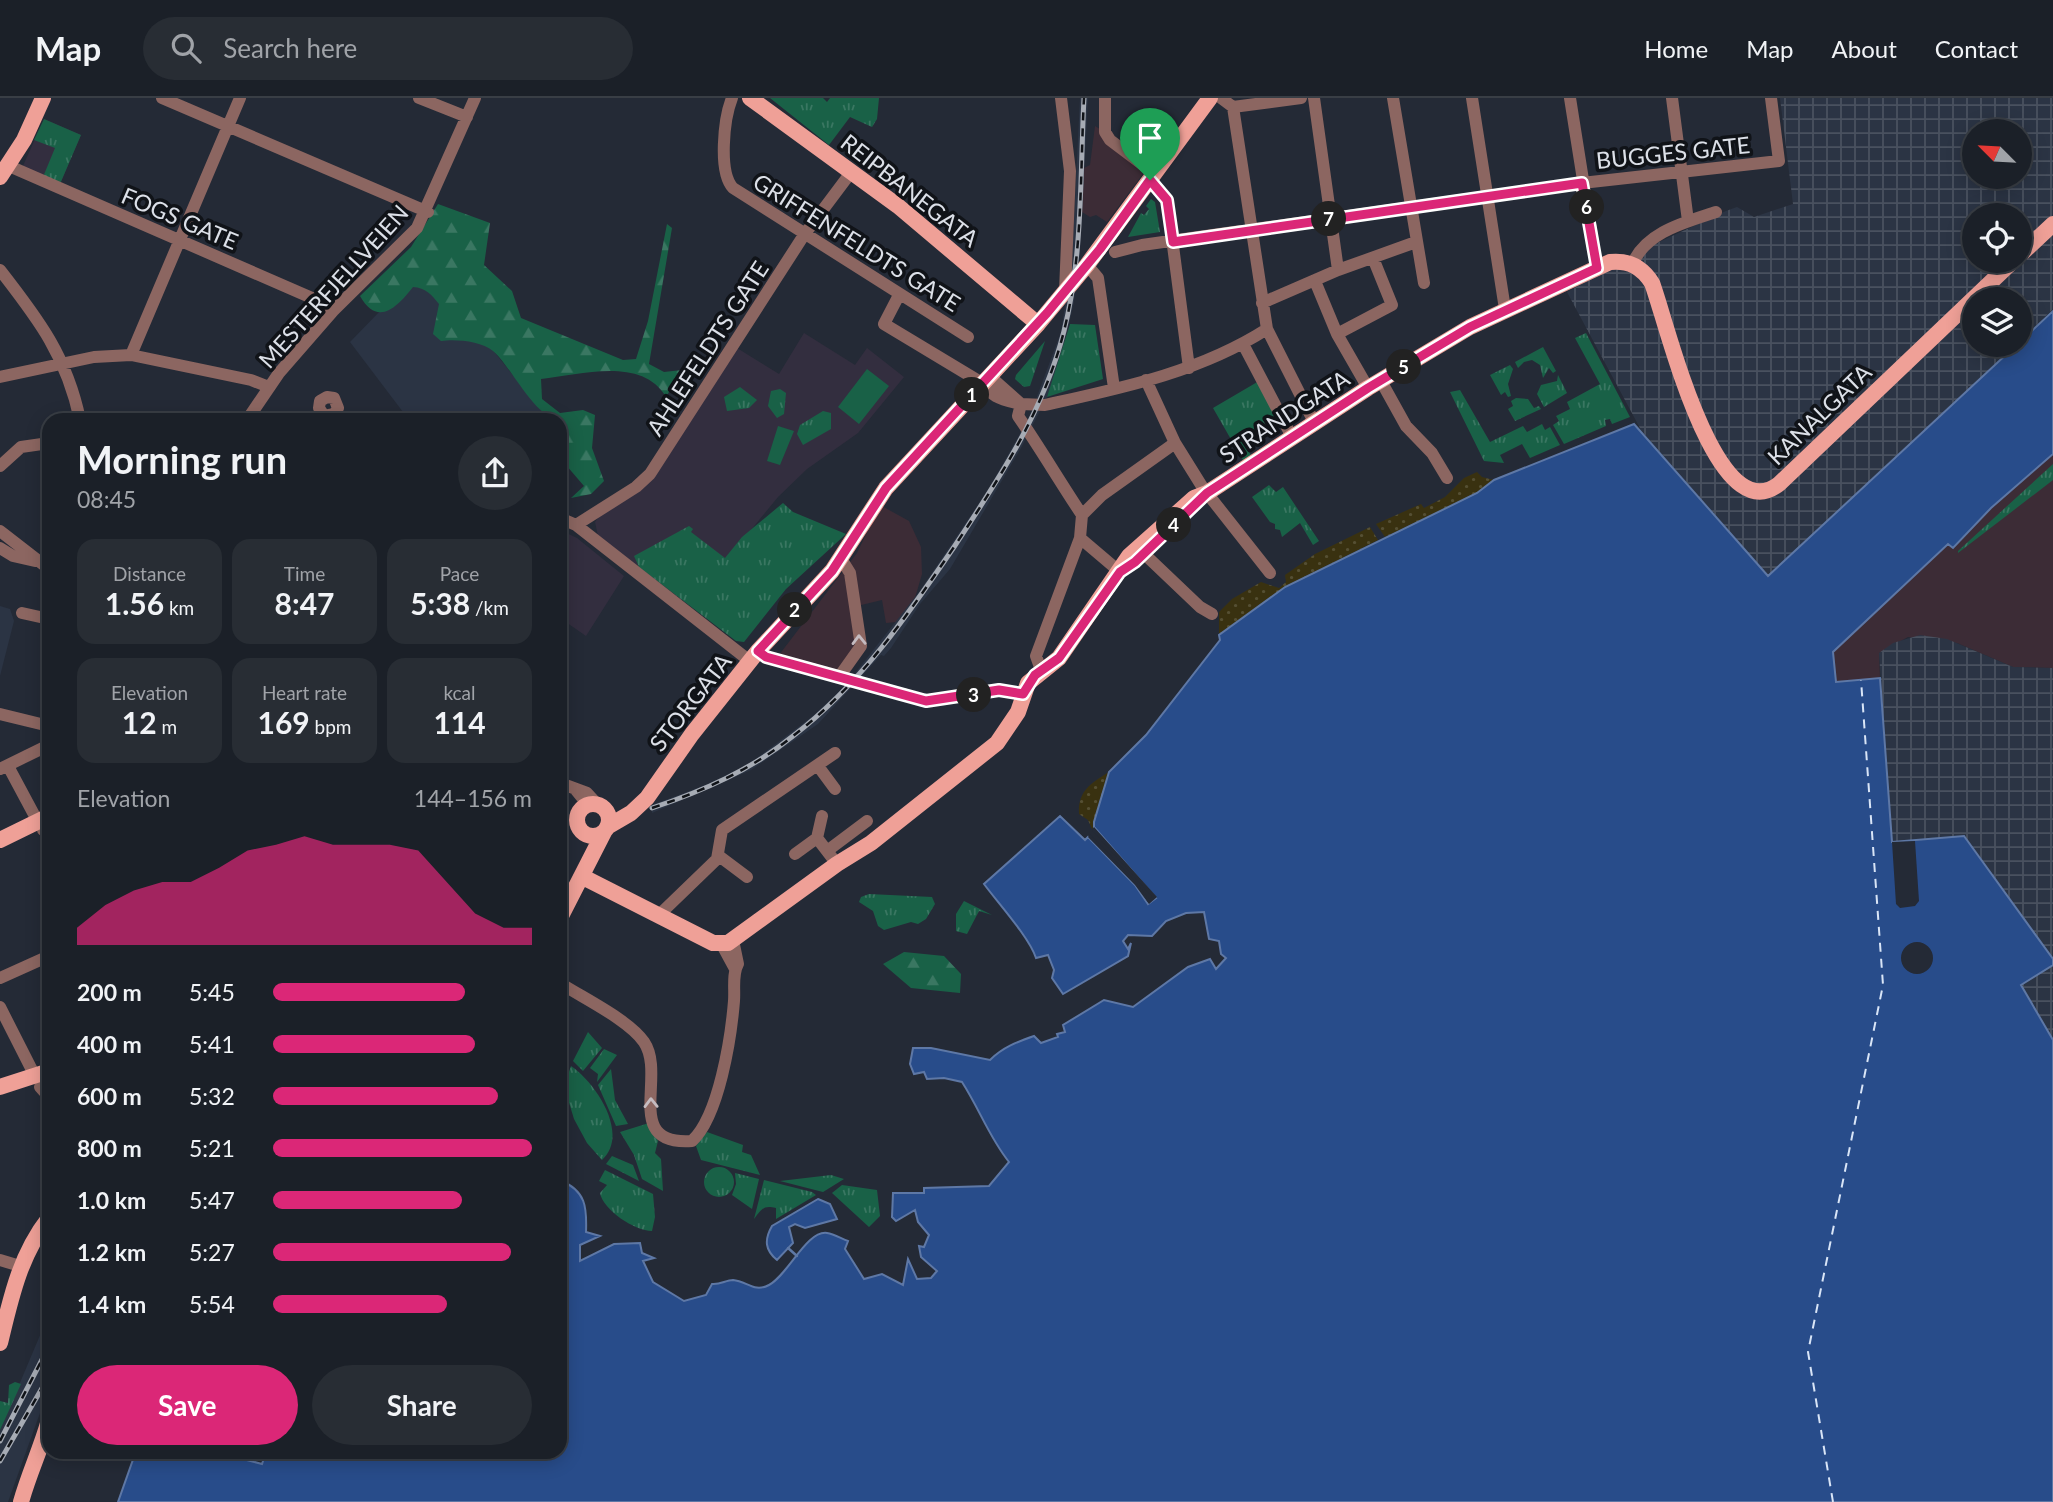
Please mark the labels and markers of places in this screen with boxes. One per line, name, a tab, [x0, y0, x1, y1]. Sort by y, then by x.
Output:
pin	[1120, 108, 1180, 180]
pin: 6	[1570, 190, 1604, 224]
pin: 7	[1312, 202, 1346, 236]
pin: 5	[1386, 350, 1422, 384]
pin: 1	[954, 378, 990, 412]
pin: 4	[1156, 508, 1192, 542]
pin: 2	[778, 592, 812, 628]
pin: 3	[956, 678, 992, 712]

